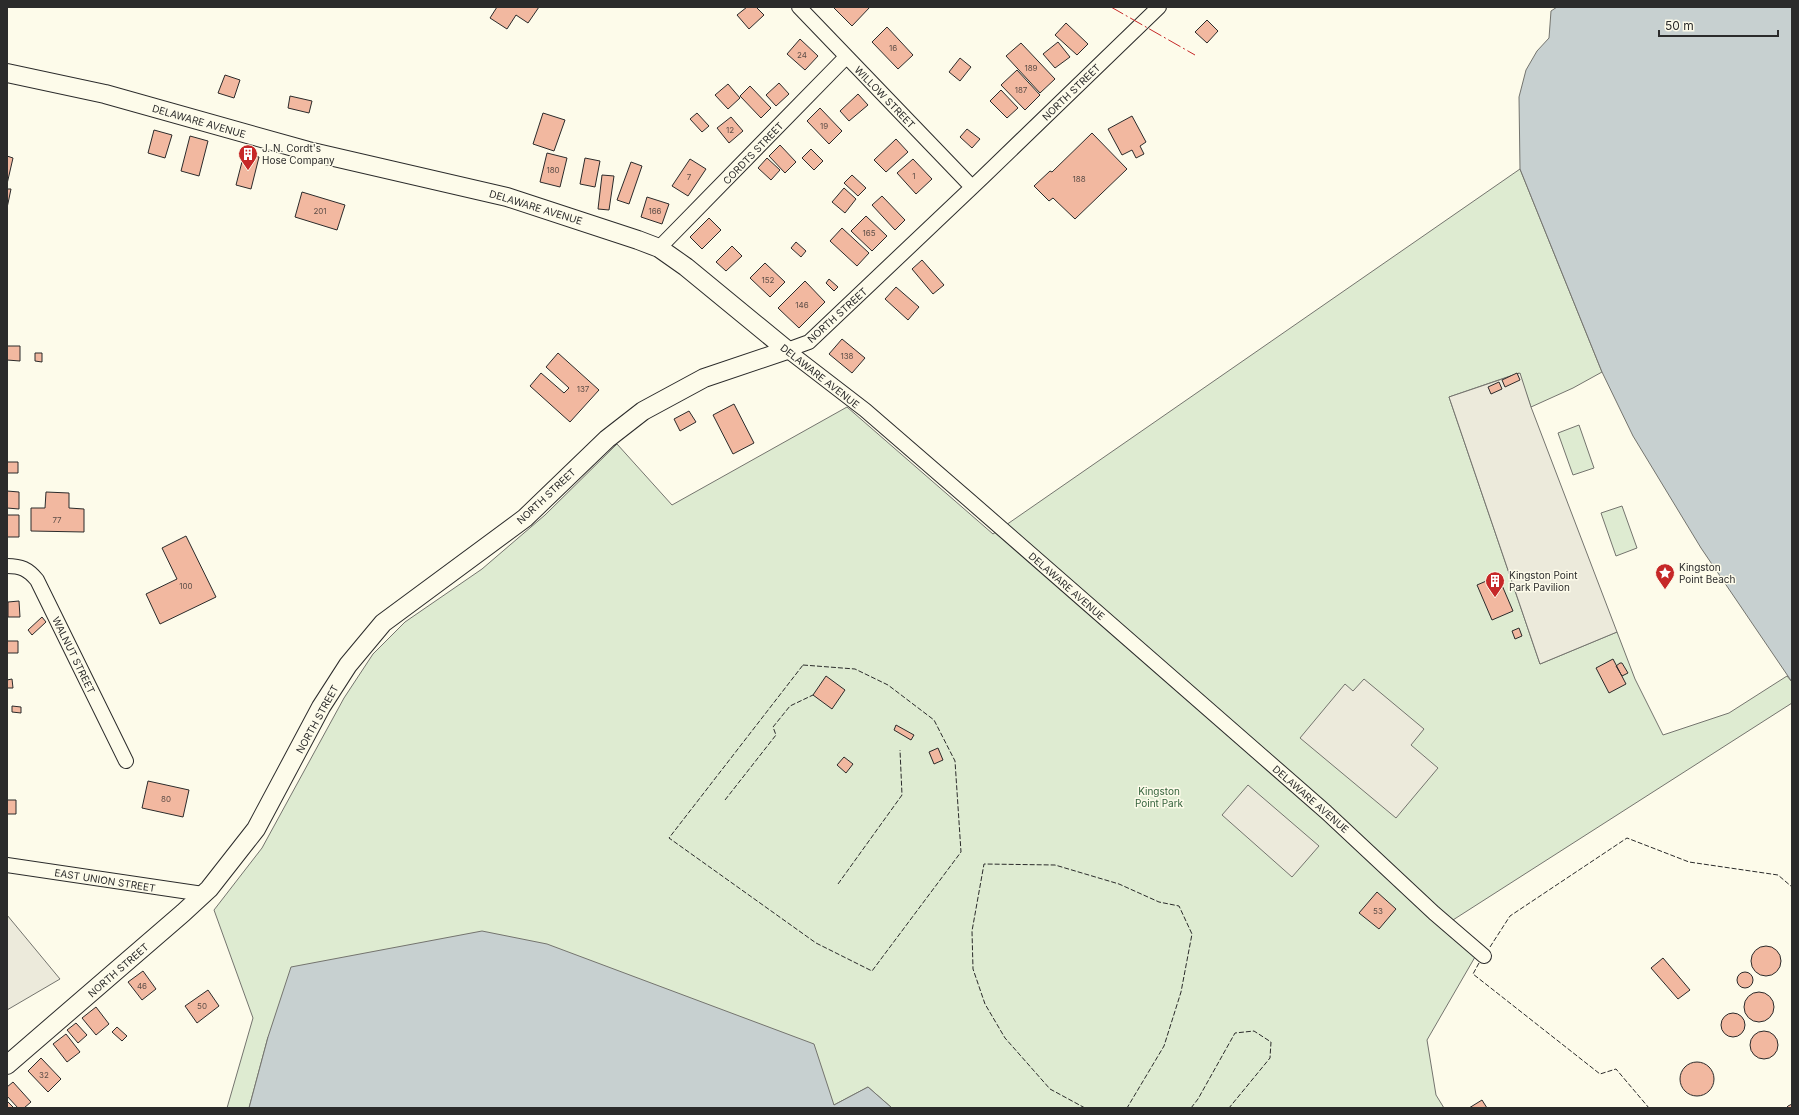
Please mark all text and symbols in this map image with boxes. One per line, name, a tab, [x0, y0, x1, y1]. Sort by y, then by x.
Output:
scale bar	[1659, 12, 1778, 38]
text: 50 m	[1665, 18, 1694, 33]
house number: 16	[889, 43, 897, 53]
house number: 24	[797, 50, 807, 60]
street label: NORTH STREET	[1039, 61, 1103, 123]
street label: WILLOW STREET	[852, 63, 918, 131]
house number: 189	[1024, 63, 1038, 73]
house number: 187	[1015, 85, 1028, 95]
street label: DELAWARE AVENUE	[151, 102, 247, 140]
street label: CORDTS STREET	[720, 119, 786, 187]
house number: 19	[820, 121, 828, 131]
house number: 12	[726, 125, 734, 135]
place label: J. N. Cordt's Hose Company	[262, 142, 335, 166]
building icon: J. N. Cordt's Hose Company	[237, 143, 259, 171]
house number: 180	[546, 165, 560, 175]
house number: 1	[912, 171, 916, 181]
house number: 7	[687, 172, 692, 182]
house number: 188	[1072, 174, 1086, 184]
street label: DELAWARE AVENUE	[488, 187, 584, 227]
house number: 201	[313, 206, 327, 216]
house number: 166	[648, 206, 662, 216]
house number: 165	[862, 228, 876, 238]
house number: 152	[762, 275, 775, 285]
street label: NORTH STREET	[805, 285, 869, 345]
house number: 146	[795, 300, 809, 310]
street label: DELAWARE AVENUE	[778, 341, 862, 411]
house number: 138	[840, 351, 854, 361]
house number: 137	[577, 384, 590, 394]
street label: NORTH STREET	[514, 466, 578, 526]
house number: 77	[52, 515, 62, 525]
street label: DELAWARE AVENUE	[1027, 550, 1107, 622]
place label: Kingston Point Beach	[1679, 561, 1736, 585]
place icon: Kingston Point Beach	[1654, 562, 1676, 590]
place label: Kingston Point Park Pavilion	[1509, 569, 1578, 593]
building icon: Kingston Point Park Pavilion	[1484, 570, 1506, 598]
house number: 100	[179, 581, 193, 591]
street label: WALNUT STREET	[50, 615, 98, 695]
street label: NORTH STREET	[293, 683, 341, 755]
street label: DELAWARE AVENUE	[1271, 763, 1351, 835]
park label: Kingston Point Park	[1135, 785, 1184, 809]
house number: 80	[161, 794, 171, 804]
street label: EAST UNION STREET	[54, 866, 156, 894]
house number: 53	[1373, 906, 1383, 916]
street label: NORTH STREET	[85, 941, 151, 999]
house number: 46	[137, 981, 147, 991]
house number: 50	[197, 1001, 207, 1011]
house number: 32	[39, 1070, 49, 1080]

